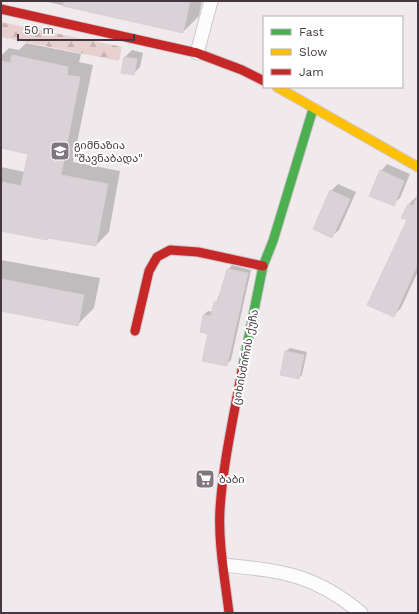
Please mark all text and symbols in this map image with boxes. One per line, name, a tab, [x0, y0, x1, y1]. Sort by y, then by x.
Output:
scale bar	[18, 16, 134, 42]
legend	[263, 16, 403, 88]
text: 50 m	[24, 23, 54, 37]
text: Fast	[299, 25, 324, 39]
text: Slow	[299, 45, 327, 59]
text: Jam	[299, 65, 324, 79]
place label: გიმნაზია "შავნაბადა"	[74, 139, 143, 165]
school or university icon: გიმნაზია "შავნაბადა"	[49, 140, 71, 162]
street label: ციხისძირის ქუჩა	[230, 308, 261, 406]
supermarket icon: ბაბი	[194, 468, 216, 490]
place label: ბაბი	[219, 473, 245, 486]

